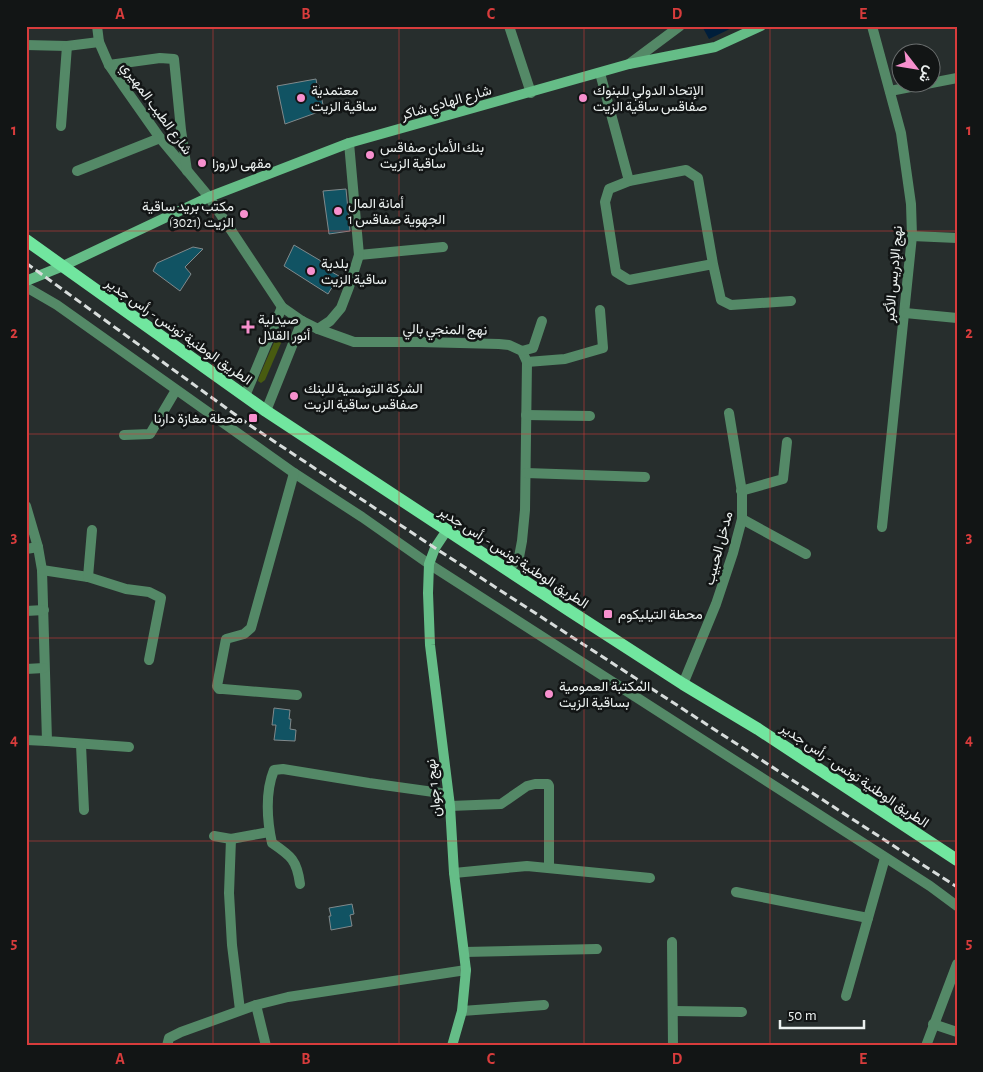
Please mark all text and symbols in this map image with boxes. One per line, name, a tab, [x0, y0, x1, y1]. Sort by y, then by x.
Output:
text: A	[115, 6, 125, 22]
text: B	[301, 6, 311, 22]
text: C	[487, 6, 496, 22]
text: D	[672, 6, 683, 22]
text: E	[859, 6, 867, 22]
north arrow	[890, 42, 940, 92]
street label: شارع الطيب المهيري	[115, 60, 194, 160]
text: ش	[915, 63, 937, 85]
street label: شارع الهادي شاكر	[398, 83, 494, 127]
place label: معتمدية ساقية الزيت	[311, 84, 377, 115]
place label: الإتحاد الدولي للبنوك صفاقس ساقية الزيت	[593, 84, 707, 115]
marker: معتمدية ساقية الزيت	[295, 92, 307, 104]
marker: الإتحاد الدولي للبنوك صفاقس ساقية الزيت	[577, 92, 589, 104]
text: 1	[11, 122, 17, 138]
text: 1	[966, 122, 972, 138]
place label: بنك الأمان صفاقس ساقية الزيت	[380, 139, 484, 172]
marker: بنك الأمان صفاقس ساقية الزيت	[364, 149, 376, 161]
marker: مقهى لاروزا	[196, 157, 208, 169]
place label: مقهى لاروزا	[212, 157, 271, 172]
place label: أمانة المال الجهوية صفاقس 1	[348, 196, 445, 228]
place label: مكتب بريد ساقية الزيت (3021)	[142, 200, 234, 231]
marker: أمانة المال الجهوية صفاقس 1	[332, 205, 344, 217]
marker: مكتب بريد ساقية الزيت (3021)	[238, 208, 250, 220]
street label: نهج الإدريس الأكبر	[881, 225, 908, 324]
place label: بلدية ساقية الزيت	[321, 257, 387, 288]
marker: بلدية ساقية الزيت	[305, 265, 317, 277]
street label: الطريق الوطنية تونس - رأس جدير	[101, 274, 255, 389]
place label: صيدلية أنور القلال	[258, 313, 310, 345]
marker: صيدلية أنور القلال	[242, 321, 254, 333]
street label: نهج المنجي بالي	[402, 322, 487, 342]
text: 2	[10, 325, 18, 341]
text: 2	[965, 325, 973, 341]
place label: الشركة التونسية للبنك صفاقس ساقية الزيت	[304, 382, 423, 413]
marker: الشركة التونسية للبنك صفاقس ساقية الزيت	[288, 390, 300, 402]
place label: محطة مغازة دارنا	[154, 412, 243, 427]
marker: محطة مغازة دارنا	[247, 412, 259, 424]
street label: الطريق الوطنية تونس - رأس جدير	[435, 503, 591, 612]
street label: مدخل الحبيب	[702, 510, 736, 587]
text: 3	[11, 529, 18, 545]
text: 3	[966, 529, 973, 545]
marker: محطة التيليكوم	[602, 608, 614, 620]
place label: محطة التيليكوم	[618, 608, 703, 623]
place label: المكتبة العمومية بساقية الزيت	[559, 680, 650, 711]
marker: المكتبة العمومية بساقية الزيت	[543, 688, 555, 700]
street label: الطريق الوطنية تونس - رأس جدير	[776, 720, 932, 831]
text: 4	[10, 732, 18, 748]
text: 4	[965, 732, 973, 748]
street label: نهج 1 جوان	[424, 758, 447, 818]
text: 5	[11, 935, 18, 951]
text: 5	[966, 935, 973, 951]
scale bar	[780, 997, 864, 1029]
text: 50 m	[788, 1008, 817, 1023]
text: A	[115, 1051, 125, 1067]
text: B	[301, 1051, 311, 1067]
text: C	[487, 1051, 496, 1067]
text: D	[672, 1051, 683, 1067]
text: E	[859, 1051, 867, 1067]

